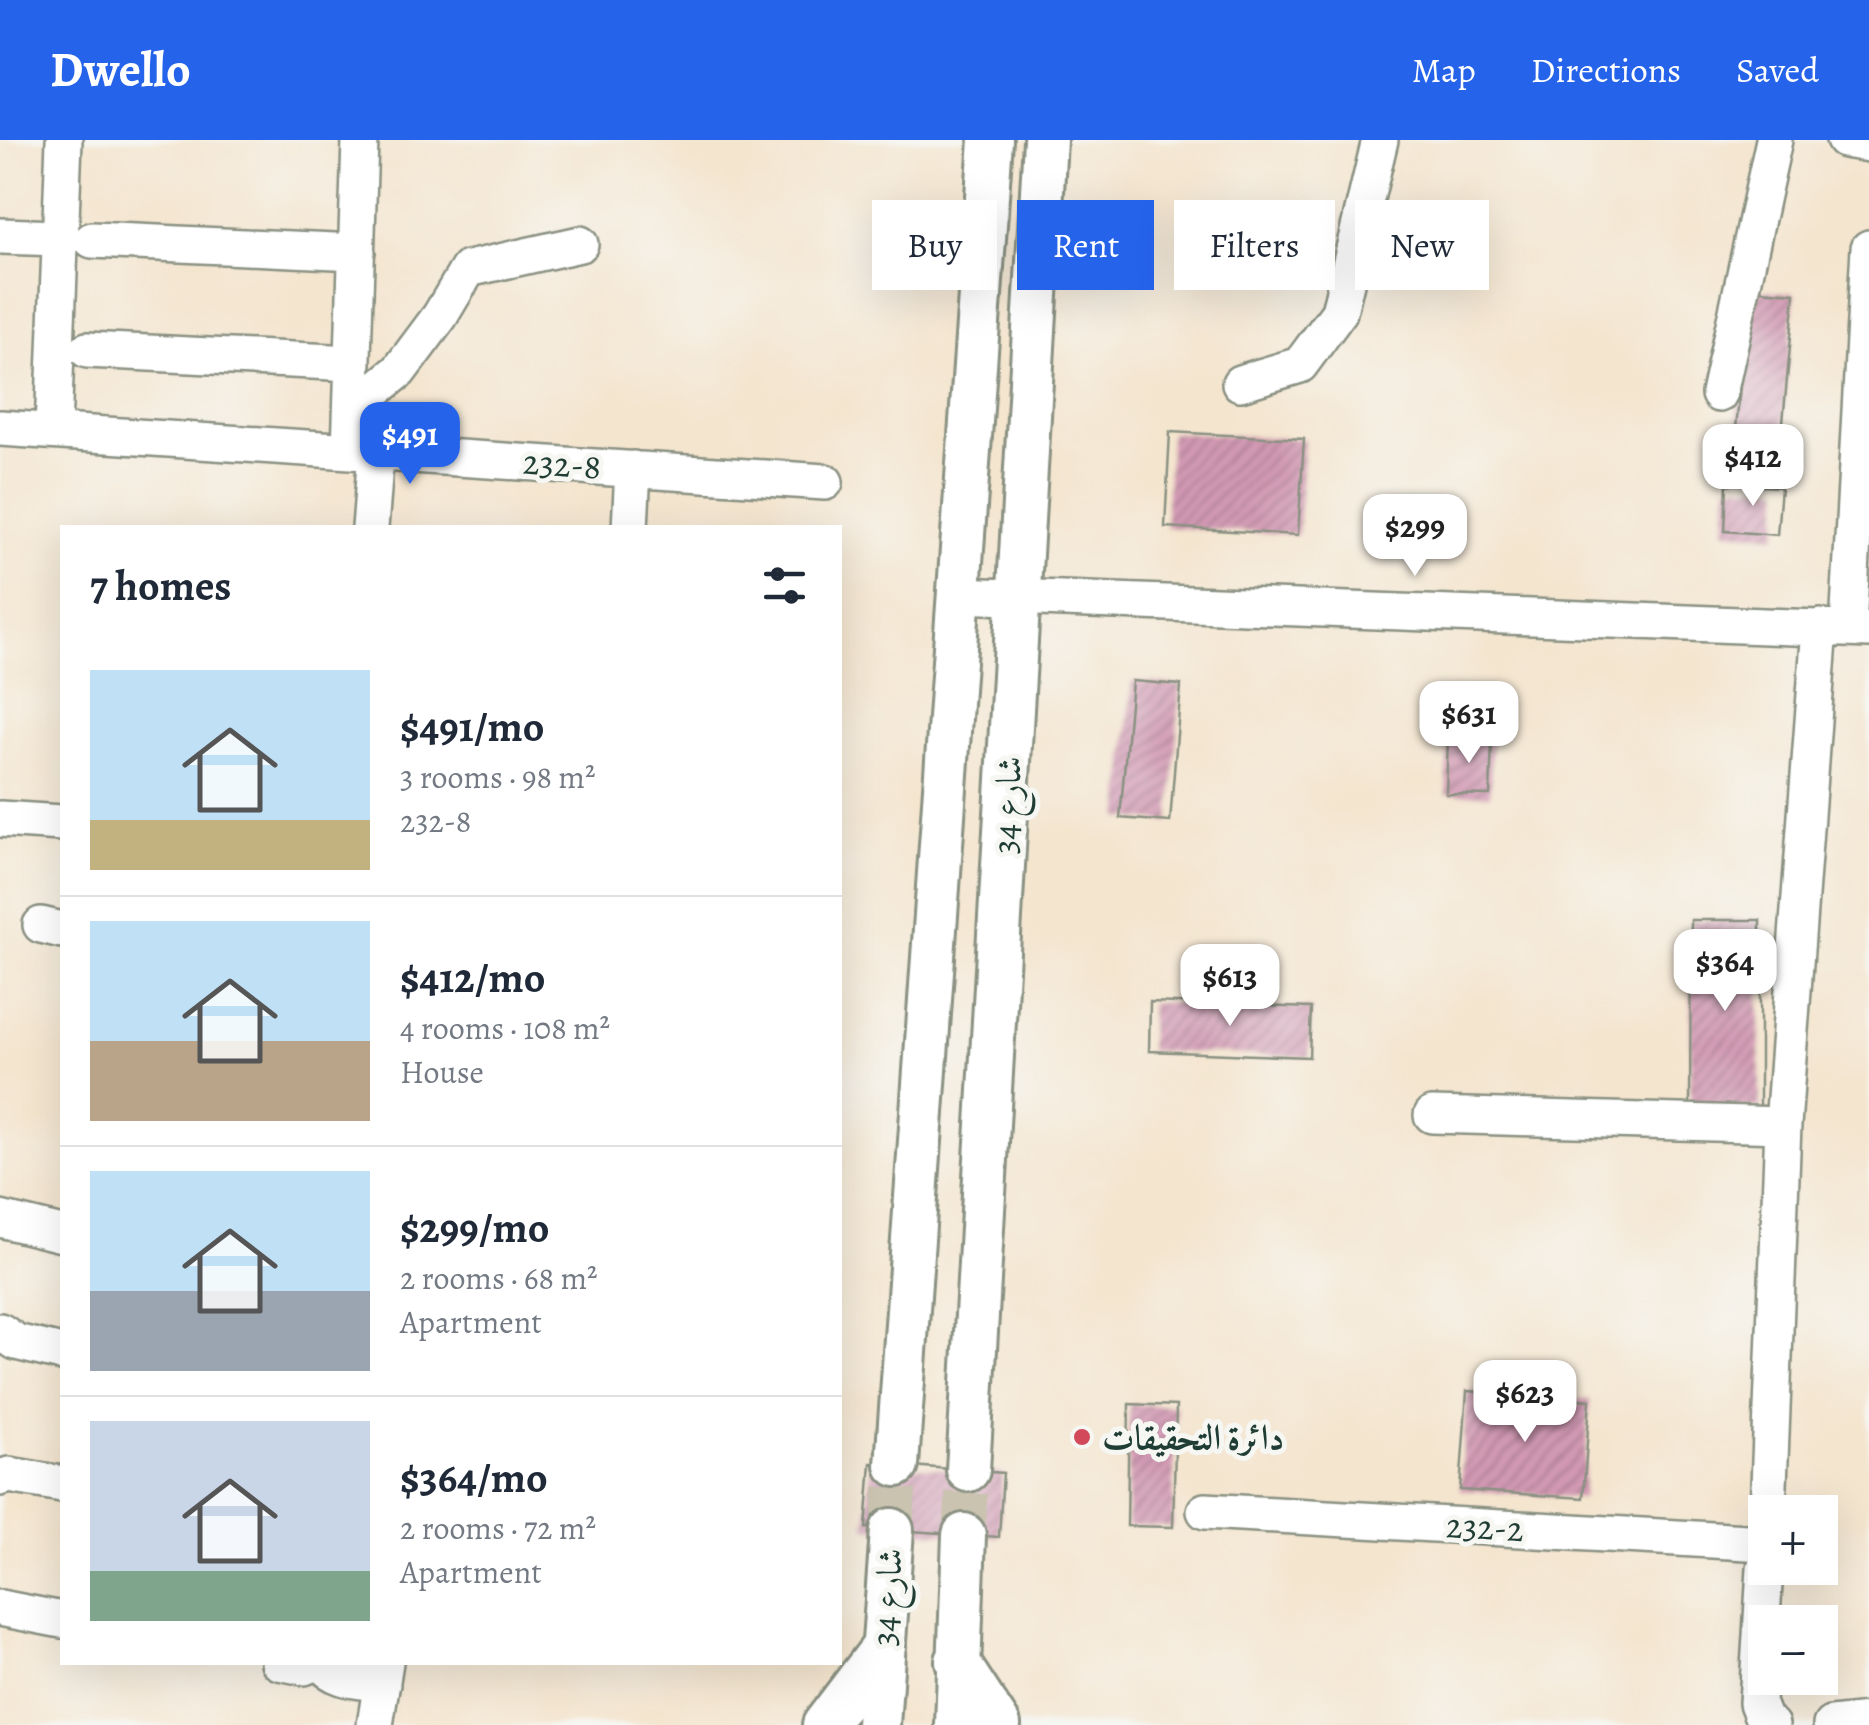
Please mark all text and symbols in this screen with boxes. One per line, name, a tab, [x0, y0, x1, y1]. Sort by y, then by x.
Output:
text: Dwello	[50, 37, 191, 103]
text: Map	[1412, 46, 1476, 94]
text: Directions	[1531, 46, 1681, 94]
text: Saved	[1736, 46, 1819, 94]
chip: Buy	[872, 200, 997, 290]
chip: Rent	[1017, 200, 1154, 290]
chip: Filters	[1174, 200, 1335, 290]
chip: New	[1355, 200, 1489, 290]
pin: $491	[351, 402, 469, 487]
text: $491	[382, 412, 438, 456]
pin: $412	[1694, 424, 1812, 509]
text: $412	[1725, 434, 1781, 478]
street label: 232-8	[521, 437, 603, 491]
pin: $299	[1356, 494, 1474, 579]
text: $299	[1385, 504, 1445, 548]
text: 7 homes	[90, 557, 231, 614]
icon: filters	[757, 558, 812, 613]
pin: $631	[1410, 681, 1528, 766]
text: $631	[1441, 691, 1497, 735]
text: $491/mo	[400, 698, 544, 755]
icon: home	[170, 710, 290, 830]
text: 3 rooms · 98 m²	[400, 755, 596, 799]
street label: شارع 34	[980, 755, 1039, 856]
text: 232-8	[400, 799, 471, 843]
pin: $364	[1666, 929, 1784, 1014]
text: $364	[1696, 939, 1754, 983]
pin: $613	[1171, 944, 1289, 1029]
text: $412/mo	[400, 949, 545, 1006]
text: $613	[1202, 954, 1258, 998]
icon: home	[170, 961, 290, 1081]
text: 4 rooms · 108 m²	[400, 1006, 610, 1050]
text: House	[400, 1050, 484, 1094]
text: $299/mo	[400, 1199, 549, 1256]
icon: home	[170, 1211, 290, 1331]
text: 2 rooms · 68 m²	[400, 1256, 598, 1300]
text: Apartment	[400, 1300, 542, 1344]
pin: $623	[1466, 1360, 1584, 1445]
text: $623	[1495, 1370, 1555, 1414]
place label: دائرة التحقيقات	[1102, 1413, 1284, 1461]
marker: دائرة التحقيقات	[1071, 1426, 1093, 1448]
text: $364/mo	[400, 1449, 548, 1506]
icon: home	[170, 1461, 290, 1581]
map controls	[1748, 1495, 1838, 1695]
button: +	[1748, 1495, 1838, 1585]
street label: 232-2	[1445, 1501, 1525, 1553]
text: 2 rooms · 72 m²	[400, 1506, 596, 1550]
street label: شارع 34	[860, 1546, 919, 1648]
text: Apartment	[400, 1550, 542, 1594]
button: −	[1748, 1605, 1838, 1695]

